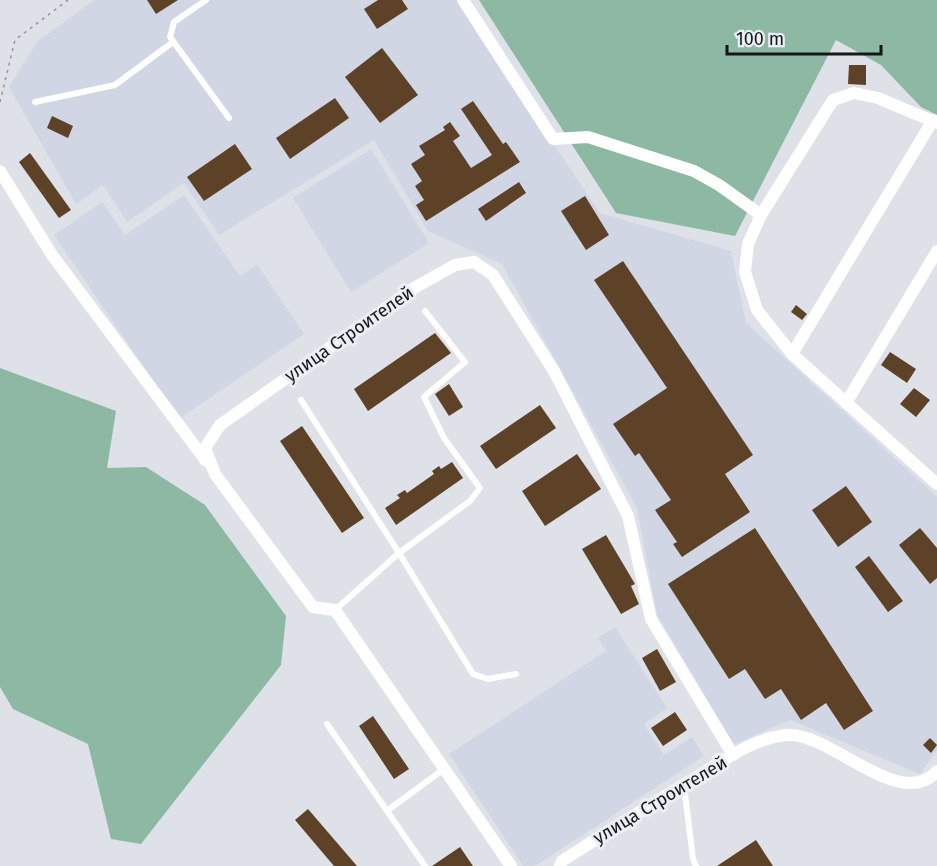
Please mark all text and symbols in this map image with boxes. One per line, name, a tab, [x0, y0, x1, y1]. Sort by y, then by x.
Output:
scale bar	[727, 18, 882, 56]
text: 100 m	[736, 28, 784, 50]
street label: улица Строителей	[280, 281, 418, 387]
street label: улица Строителей	[589, 751, 731, 849]

